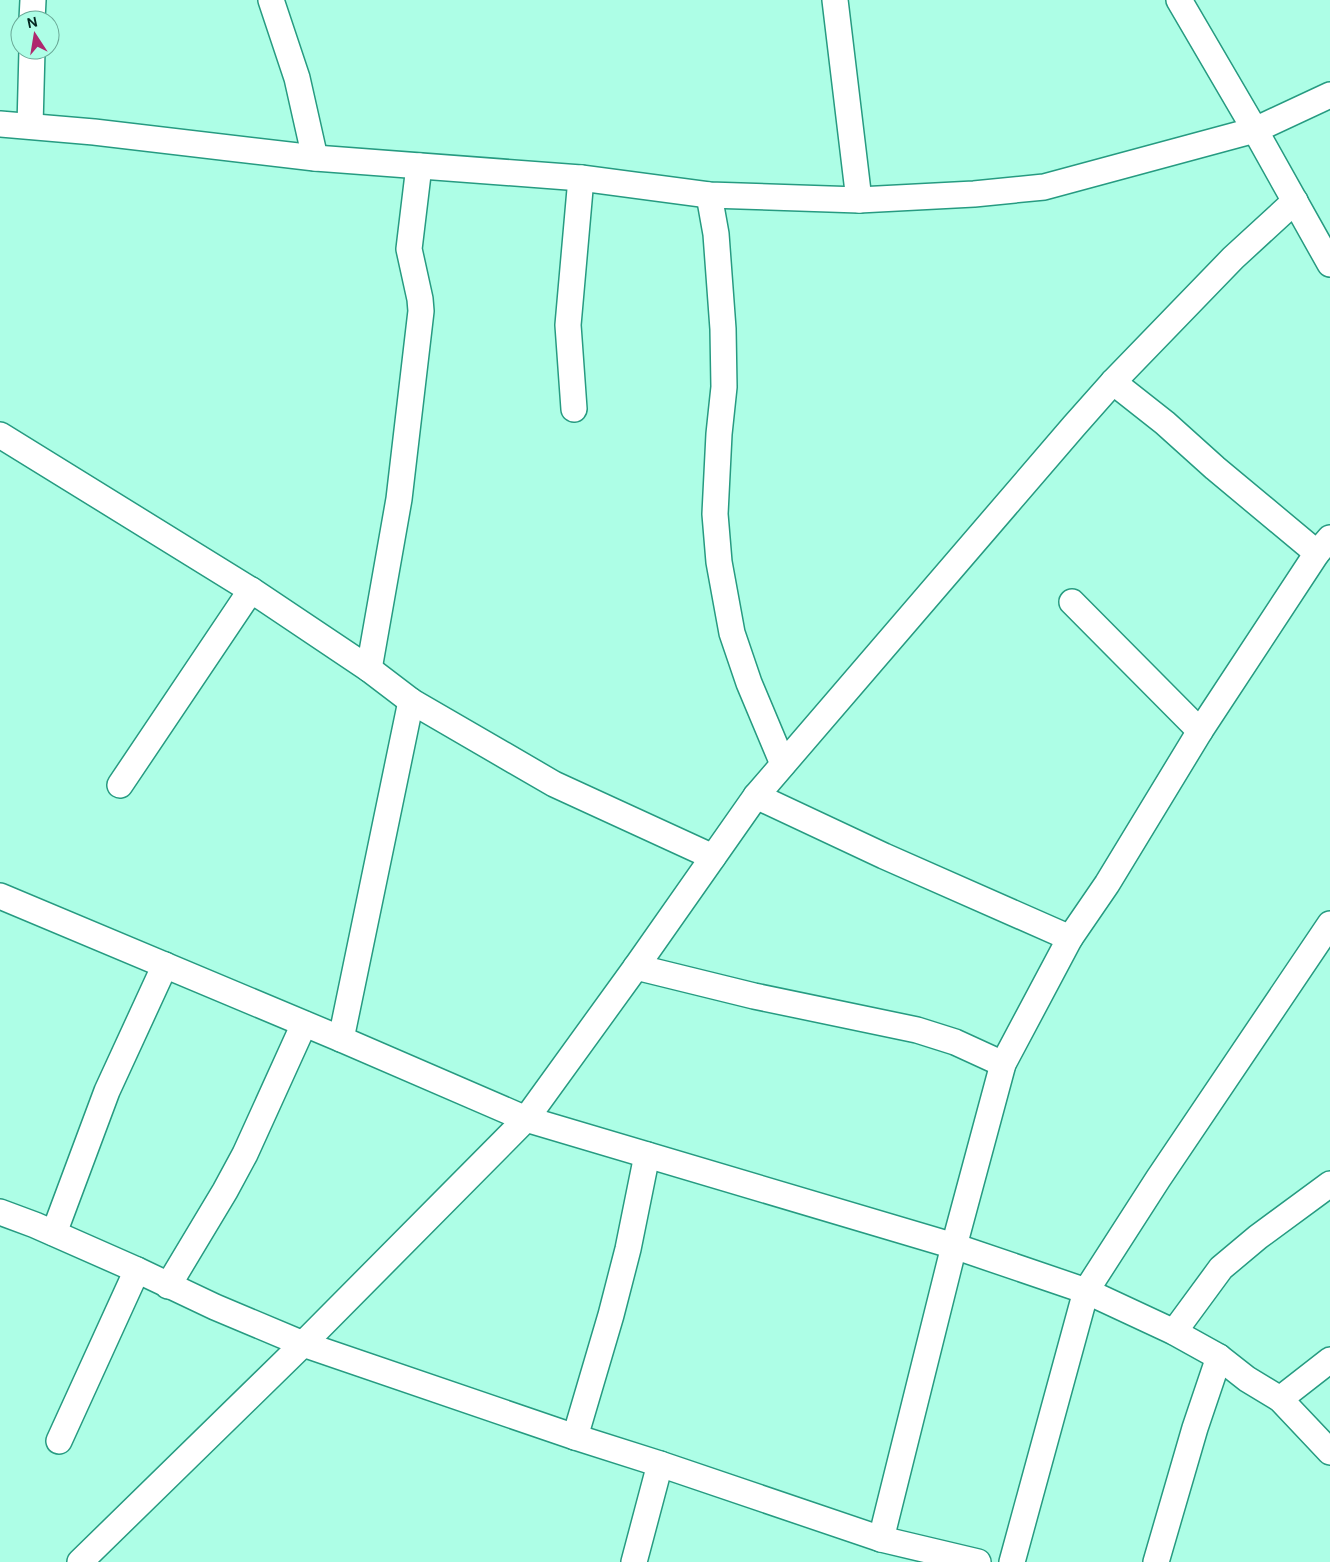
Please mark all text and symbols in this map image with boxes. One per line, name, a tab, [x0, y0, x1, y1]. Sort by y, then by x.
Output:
north arrow	[10, 10, 60, 60]
text: N	[25, 12, 39, 32]

